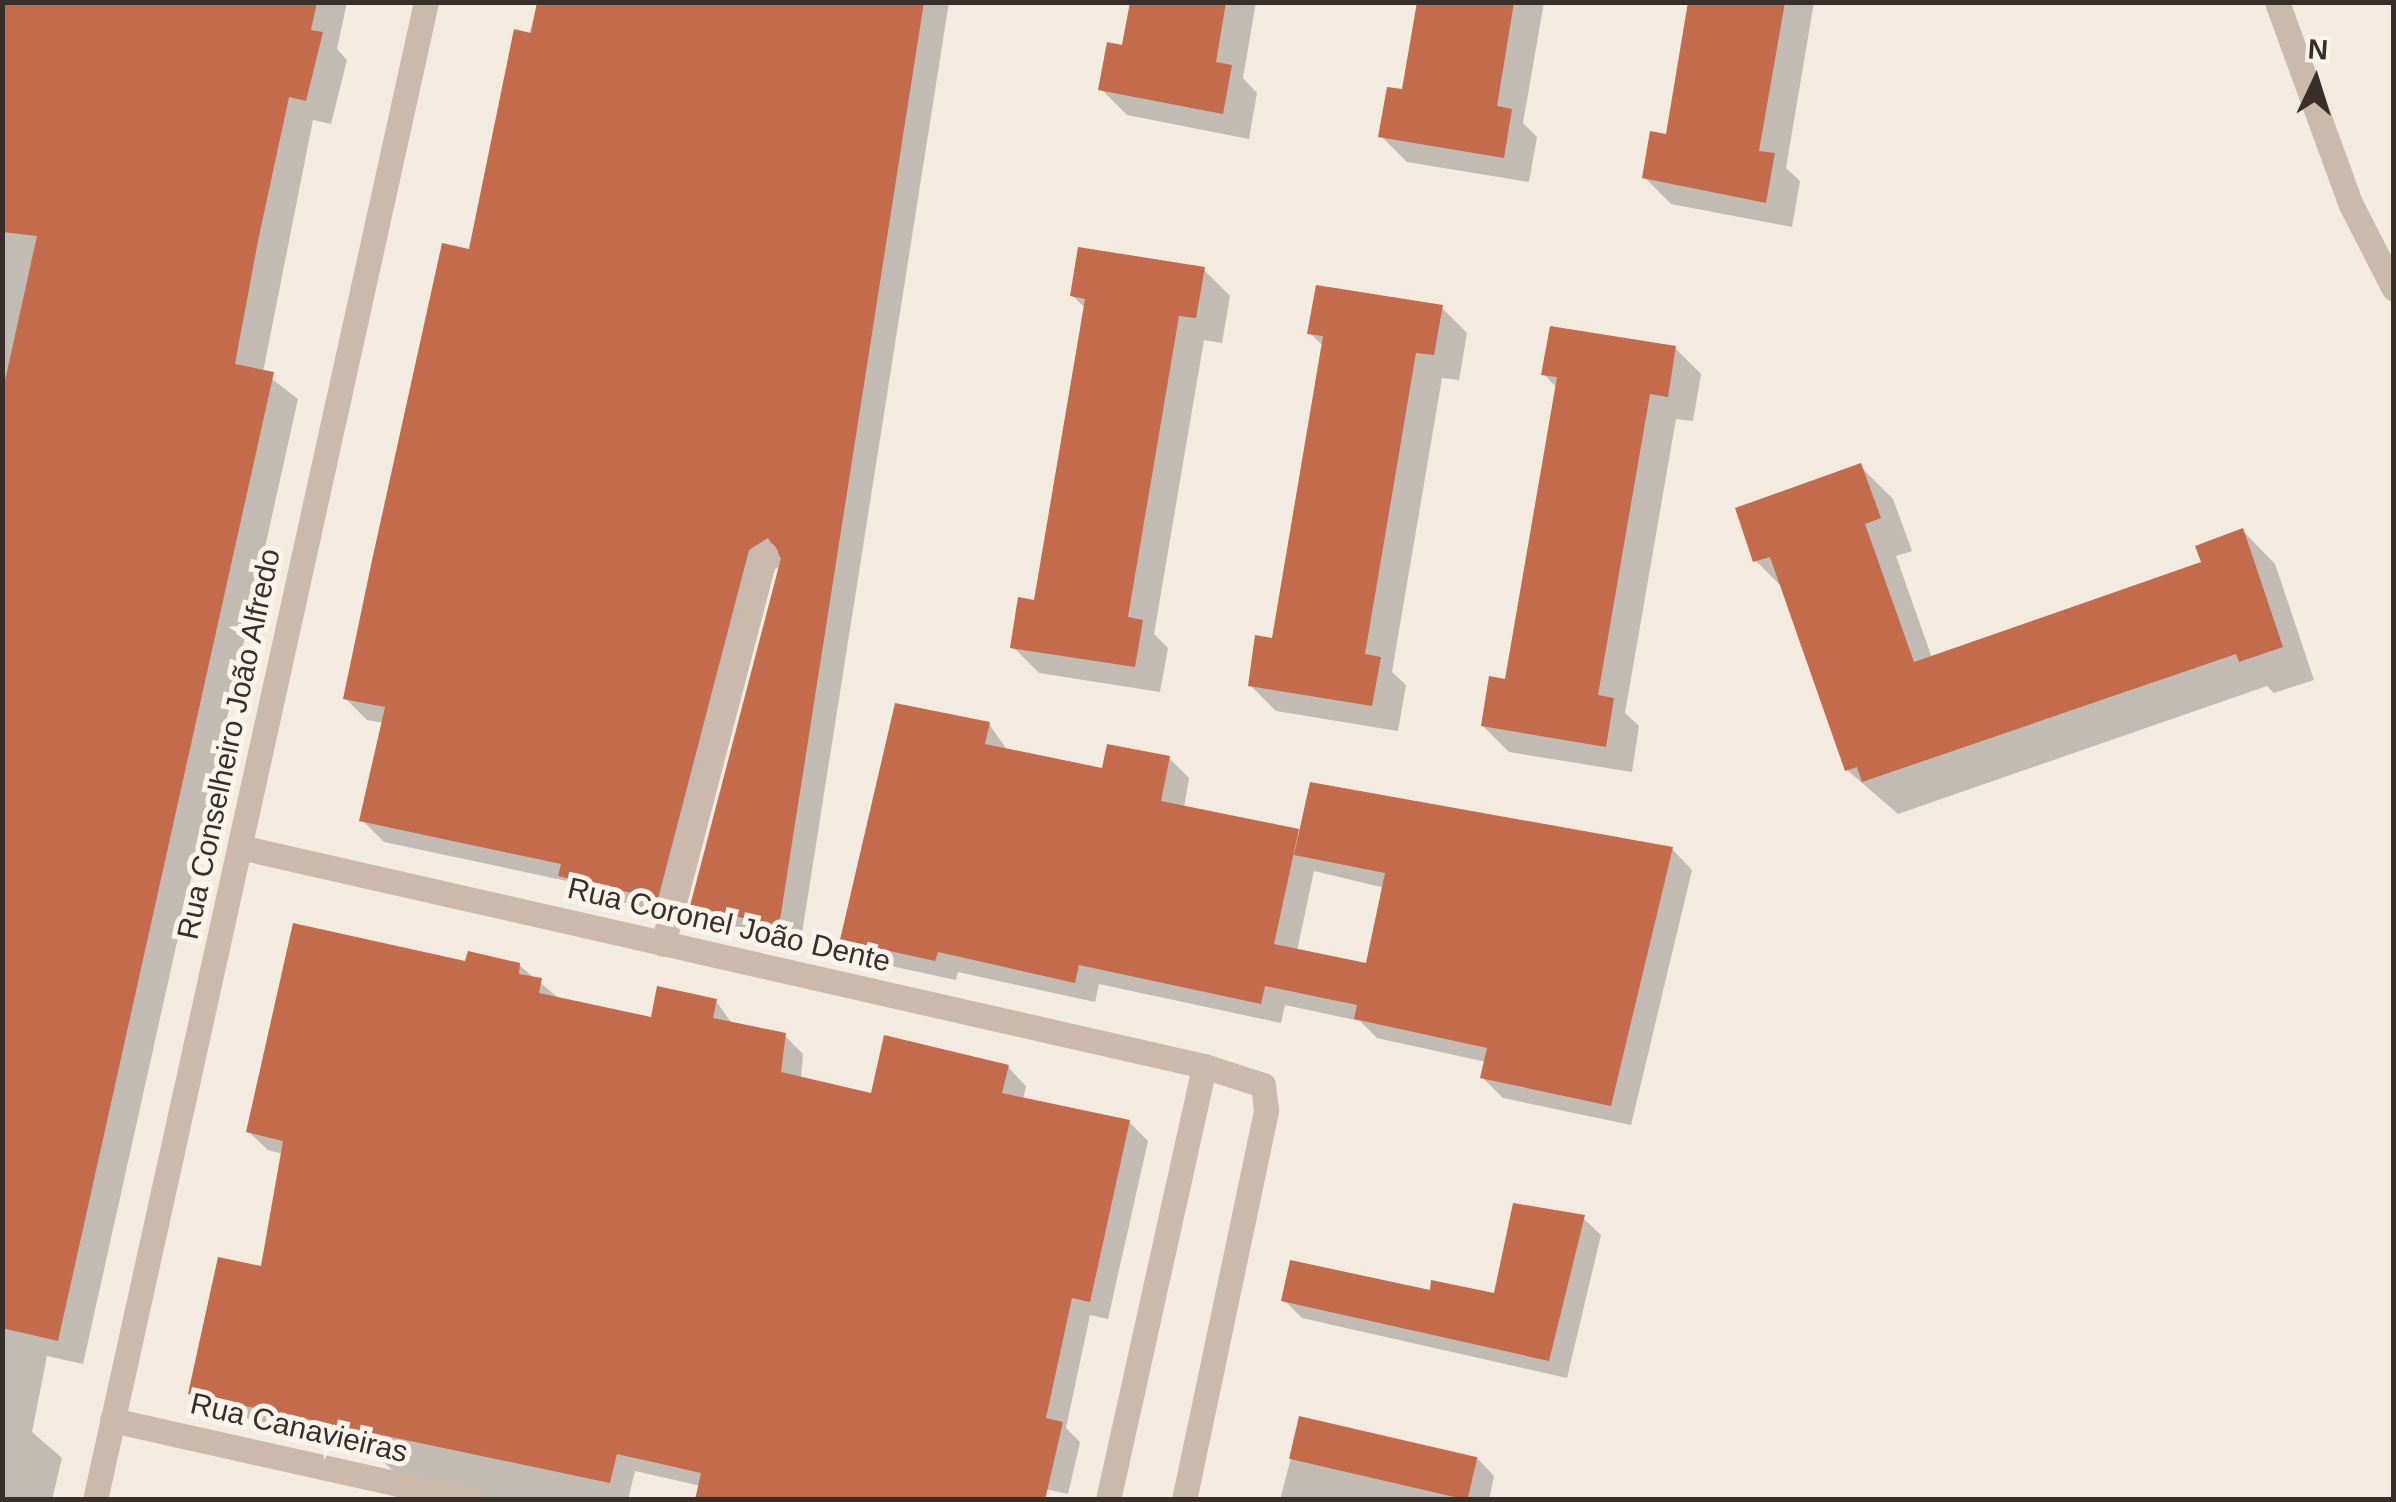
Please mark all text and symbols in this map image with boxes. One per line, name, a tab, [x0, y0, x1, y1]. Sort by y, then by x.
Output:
north arrow	[2266, 30, 2366, 130]
text: N	[2307, 33, 2329, 66]
street label: Rua Conselheiro João Alfredo	[170, 545, 288, 943]
street label: Rua Coronel João Dente	[564, 870, 894, 980]
street label: Rua Canavieiras	[187, 1386, 411, 1470]

